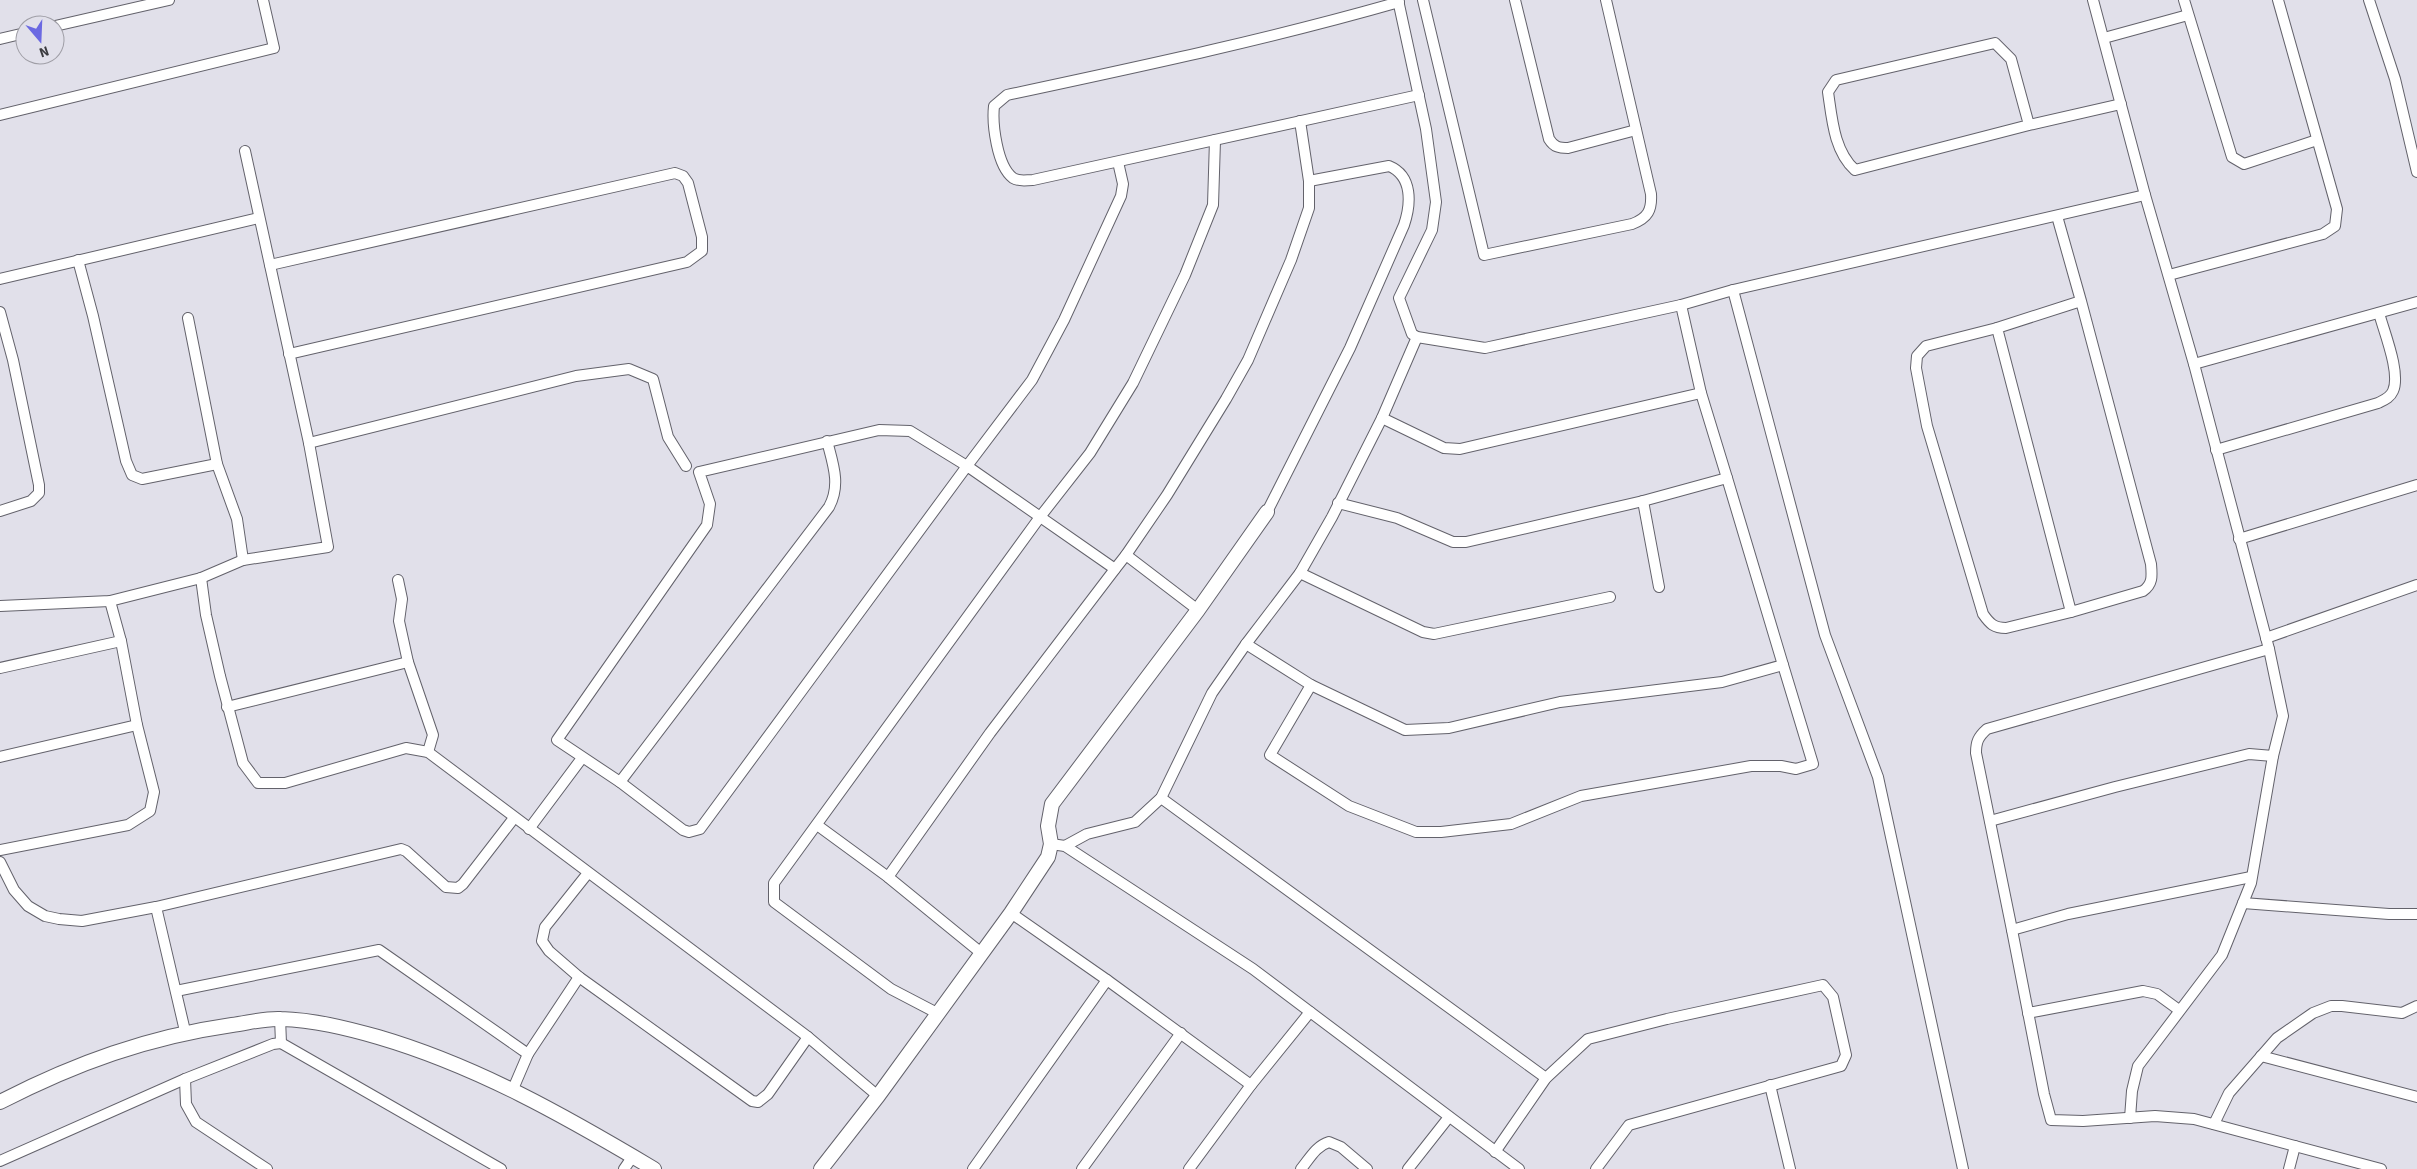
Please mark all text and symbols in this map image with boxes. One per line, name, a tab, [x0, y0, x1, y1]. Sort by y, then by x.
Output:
north arrow	[15, 15, 65, 65]
text: N	[36, 40, 52, 62]

